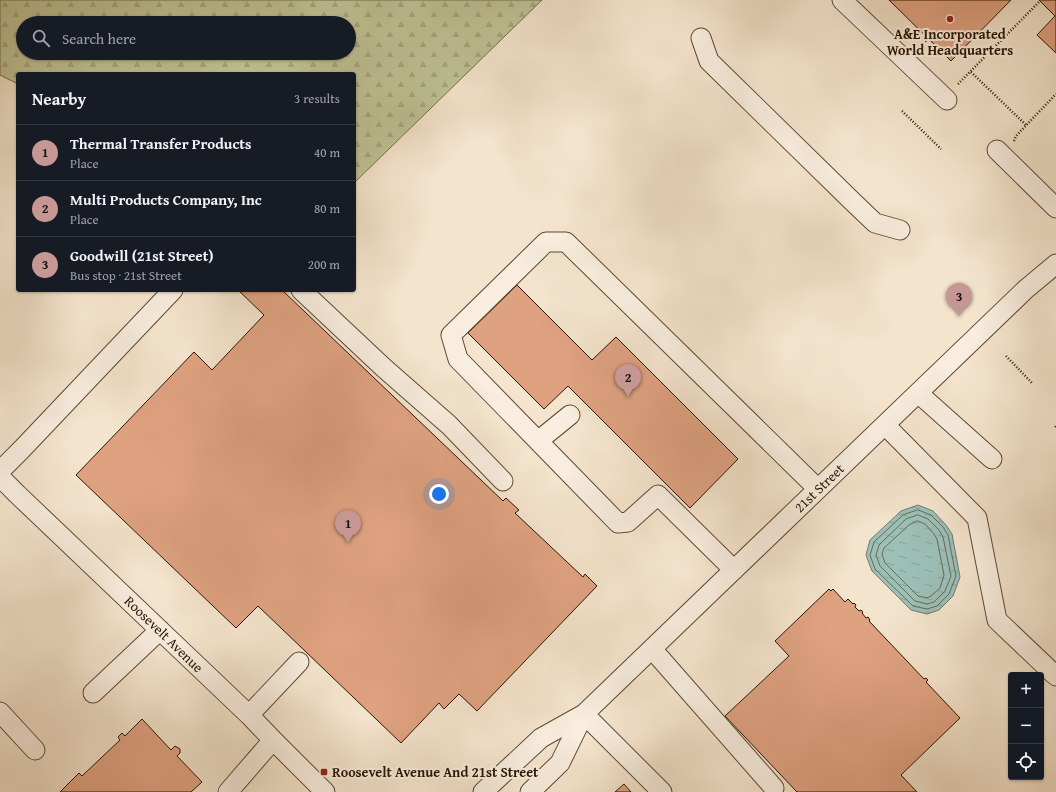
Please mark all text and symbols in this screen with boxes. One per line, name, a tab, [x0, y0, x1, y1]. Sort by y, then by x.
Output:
marker: A&E Incorporated World Headquarters	[945, 14, 955, 24]
search box	[16, 16, 356, 60]
place label: A&E Incorporated World Headquarters	[887, 24, 1013, 60]
icon: search	[30, 27, 52, 49]
text: Search here	[62, 28, 136, 49]
text: Nearby	[32, 86, 86, 111]
text: 3 results	[294, 89, 340, 108]
text: Thermal Transfer Products	[70, 133, 252, 154]
text: 1	[42, 143, 48, 162]
text: 40 m	[314, 143, 340, 162]
text: Place	[70, 154, 99, 173]
text: Multi Products Company, Inc	[70, 189, 262, 210]
text: 2	[42, 199, 48, 218]
text: 80 m	[314, 199, 340, 218]
text: Place	[70, 210, 99, 229]
text: Goodwill (21st Street)	[70, 245, 213, 266]
text: 3	[42, 255, 48, 274]
text: 200 m	[308, 255, 340, 274]
text: Bus stop · 21st Street	[70, 266, 182, 285]
pin: 3	[946, 283, 972, 316]
pin: 2	[615, 364, 641, 397]
street label: 21st Street	[790, 459, 848, 517]
your location	[429, 484, 449, 504]
pin: 1	[335, 510, 361, 543]
street label: Roosevelt Avenue	[120, 591, 208, 677]
map controls	[1008, 672, 1044, 780]
button: +	[1008, 672, 1044, 708]
button: −	[1008, 708, 1044, 744]
button: locate	[1008, 744, 1044, 780]
place label: Roosevelt Avenue And 21st Street	[332, 762, 539, 782]
marker: Roosevelt Avenue And 21st Street	[319, 767, 329, 777]

